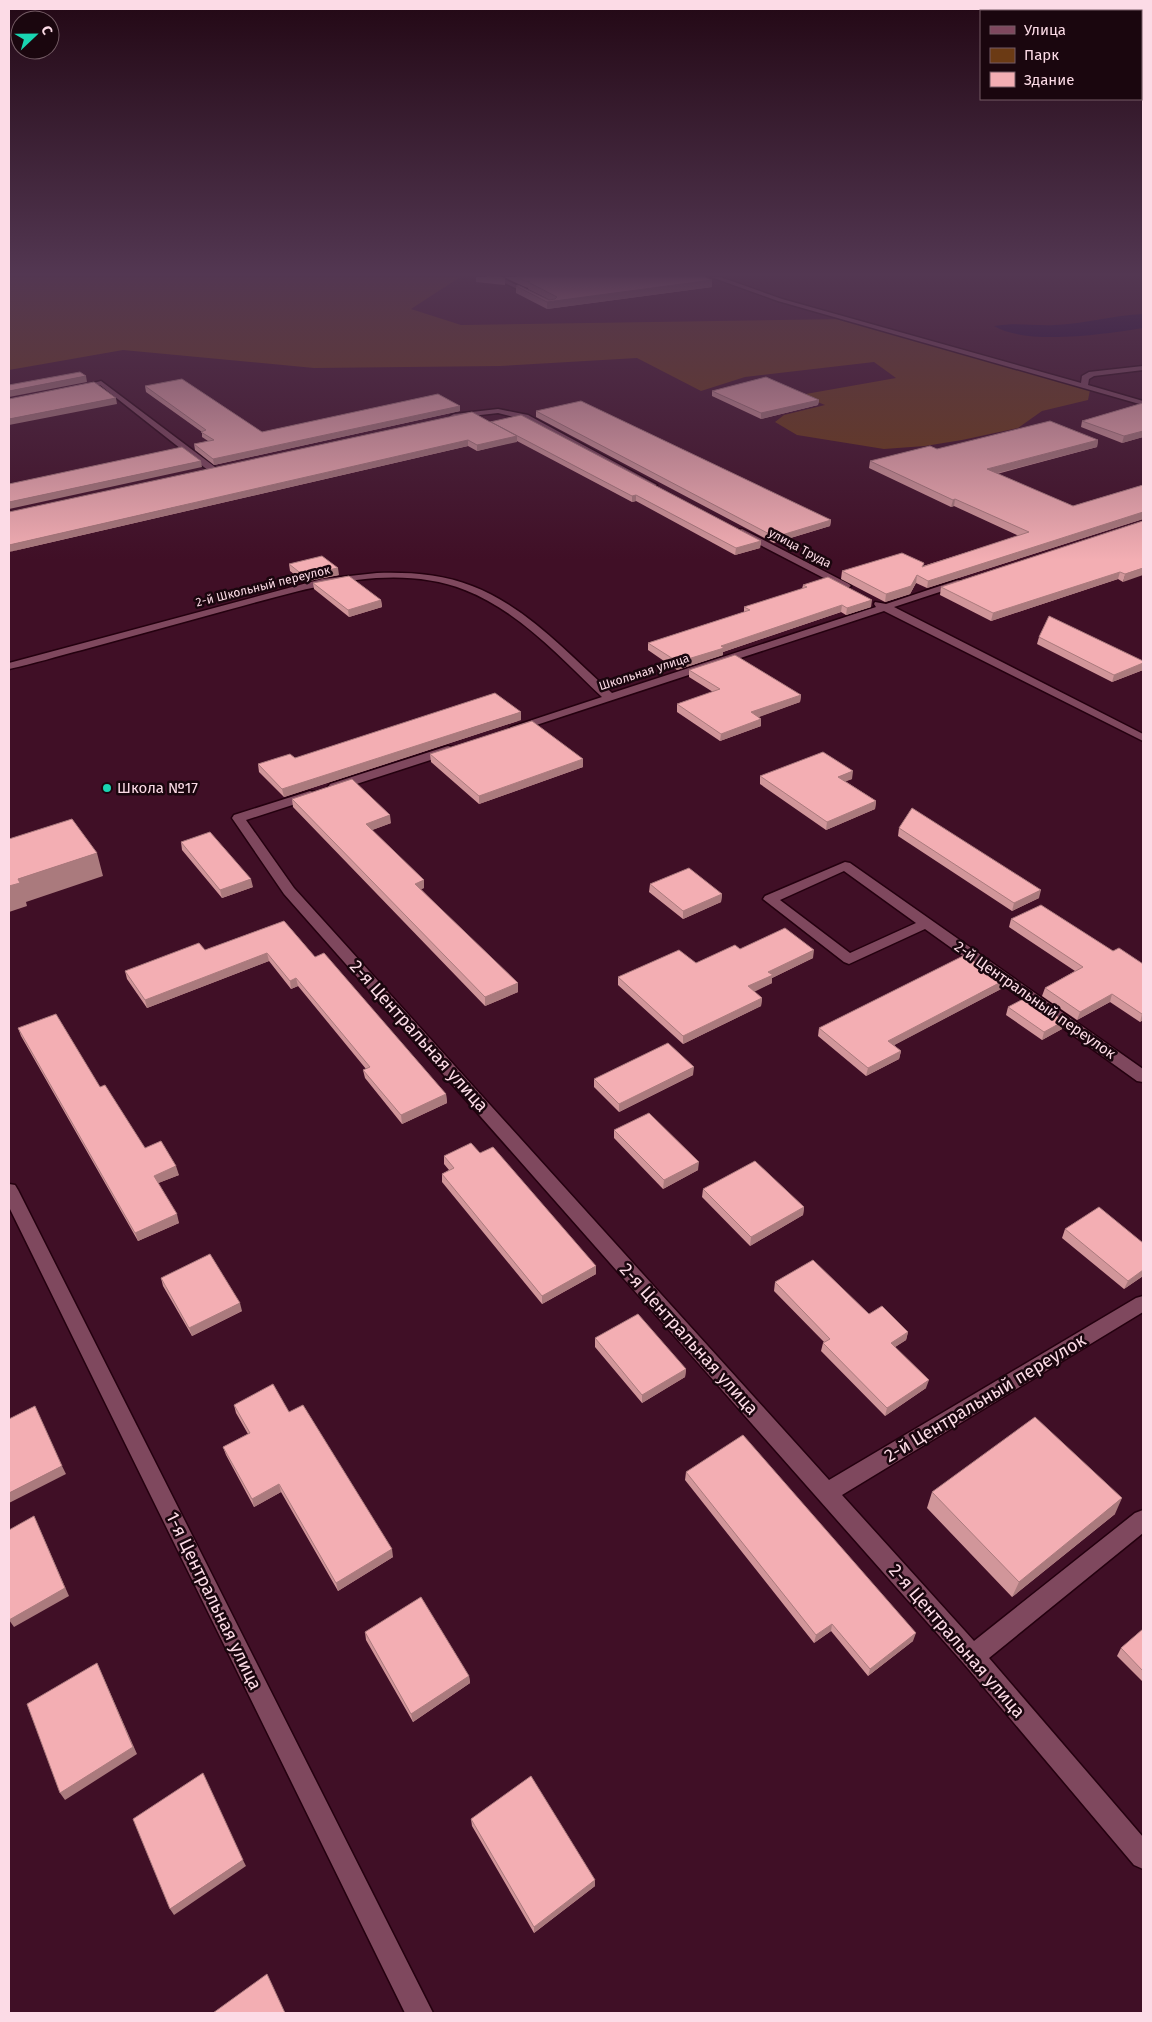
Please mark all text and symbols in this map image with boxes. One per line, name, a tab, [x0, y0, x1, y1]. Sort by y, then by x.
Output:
north arrow	[10, 10, 60, 60]
legend	[980, 10, 1142, 100]
text: Улица	[1024, 21, 1066, 39]
text: С	[37, 23, 56, 37]
text: Парк	[1024, 46, 1059, 64]
text: Здание	[1024, 71, 1074, 89]
street label: улица Труда	[766, 526, 834, 570]
street label: 2-й Школьный переулок	[194, 562, 332, 609]
street label: Школьная улица	[597, 651, 691, 693]
place label: Школа №17	[117, 779, 198, 797]
marker: Школа №17	[101, 782, 113, 794]
street label: 2-й Центральный переулок	[951, 937, 1119, 1063]
street label: 2-я Центральная улица	[345, 956, 493, 1116]
street label: 2-я Центральная улица	[615, 1259, 763, 1419]
street label: 2-й Центральный переулок	[880, 1329, 1090, 1467]
street label: 1-я Центральная улица	[161, 1508, 267, 1694]
street label: 2-я Центральная улица	[884, 1560, 1030, 1722]

